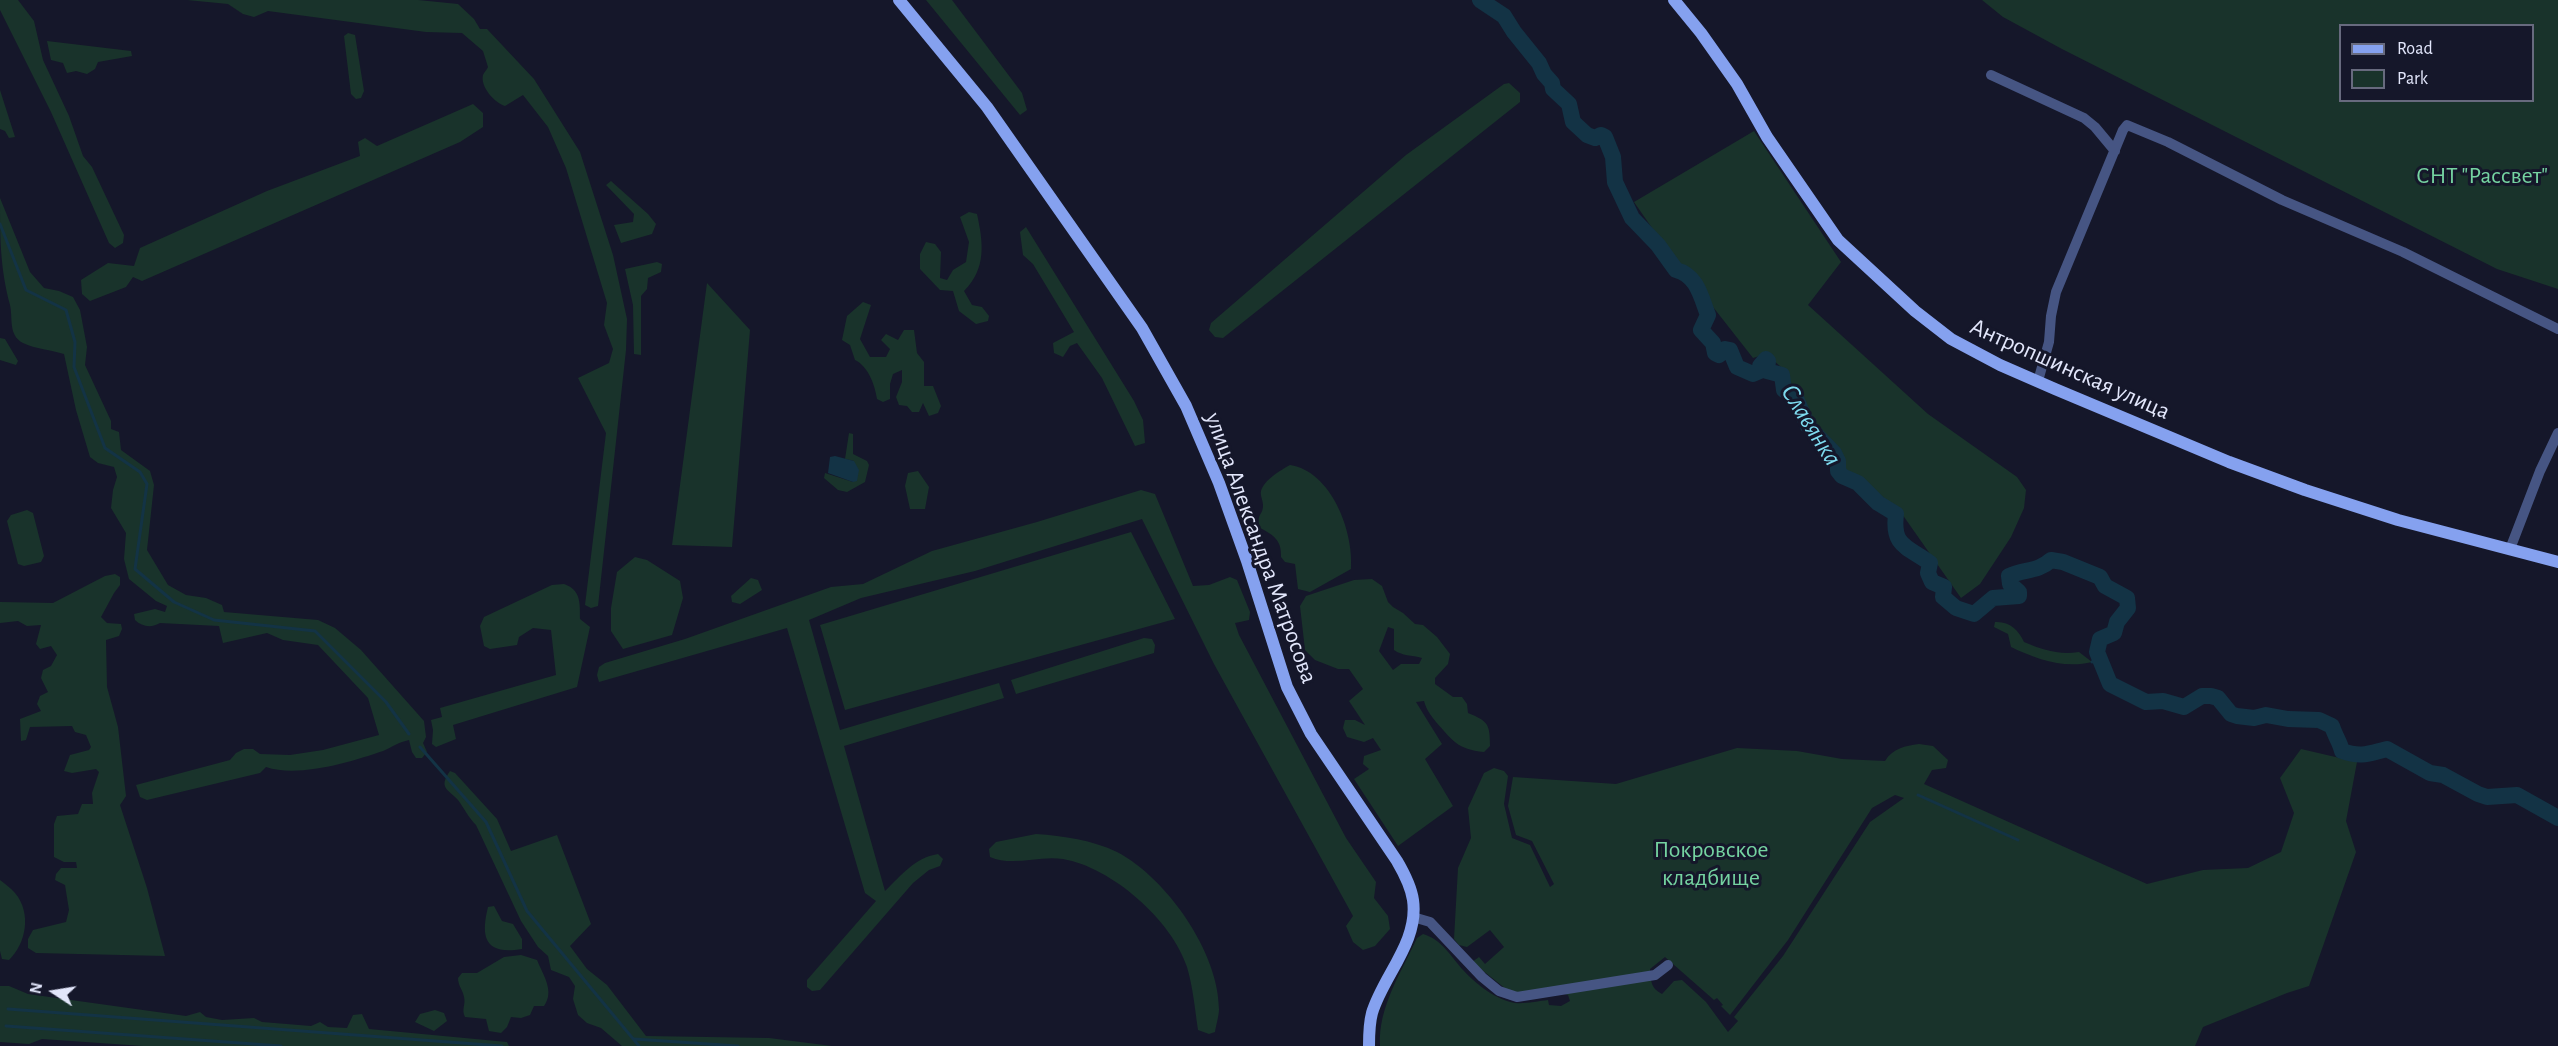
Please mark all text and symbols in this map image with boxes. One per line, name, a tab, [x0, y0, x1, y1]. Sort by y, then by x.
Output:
legend	[2339, 24, 2534, 102]
text: Road	[2397, 40, 2433, 58]
text: Park	[2397, 70, 2428, 88]
park label: СНТ "Рассвет"	[2416, 162, 2548, 190]
street label: Антропшинская улица	[1965, 312, 2175, 426]
water label: Славянка	[1774, 378, 1848, 472]
street label: улица Александра Матросова	[1199, 409, 1323, 687]
park label: Покровское кладбище	[1653, 836, 1769, 892]
north arrow	[24, 962, 84, 1022]
text: N	[27, 981, 45, 995]

